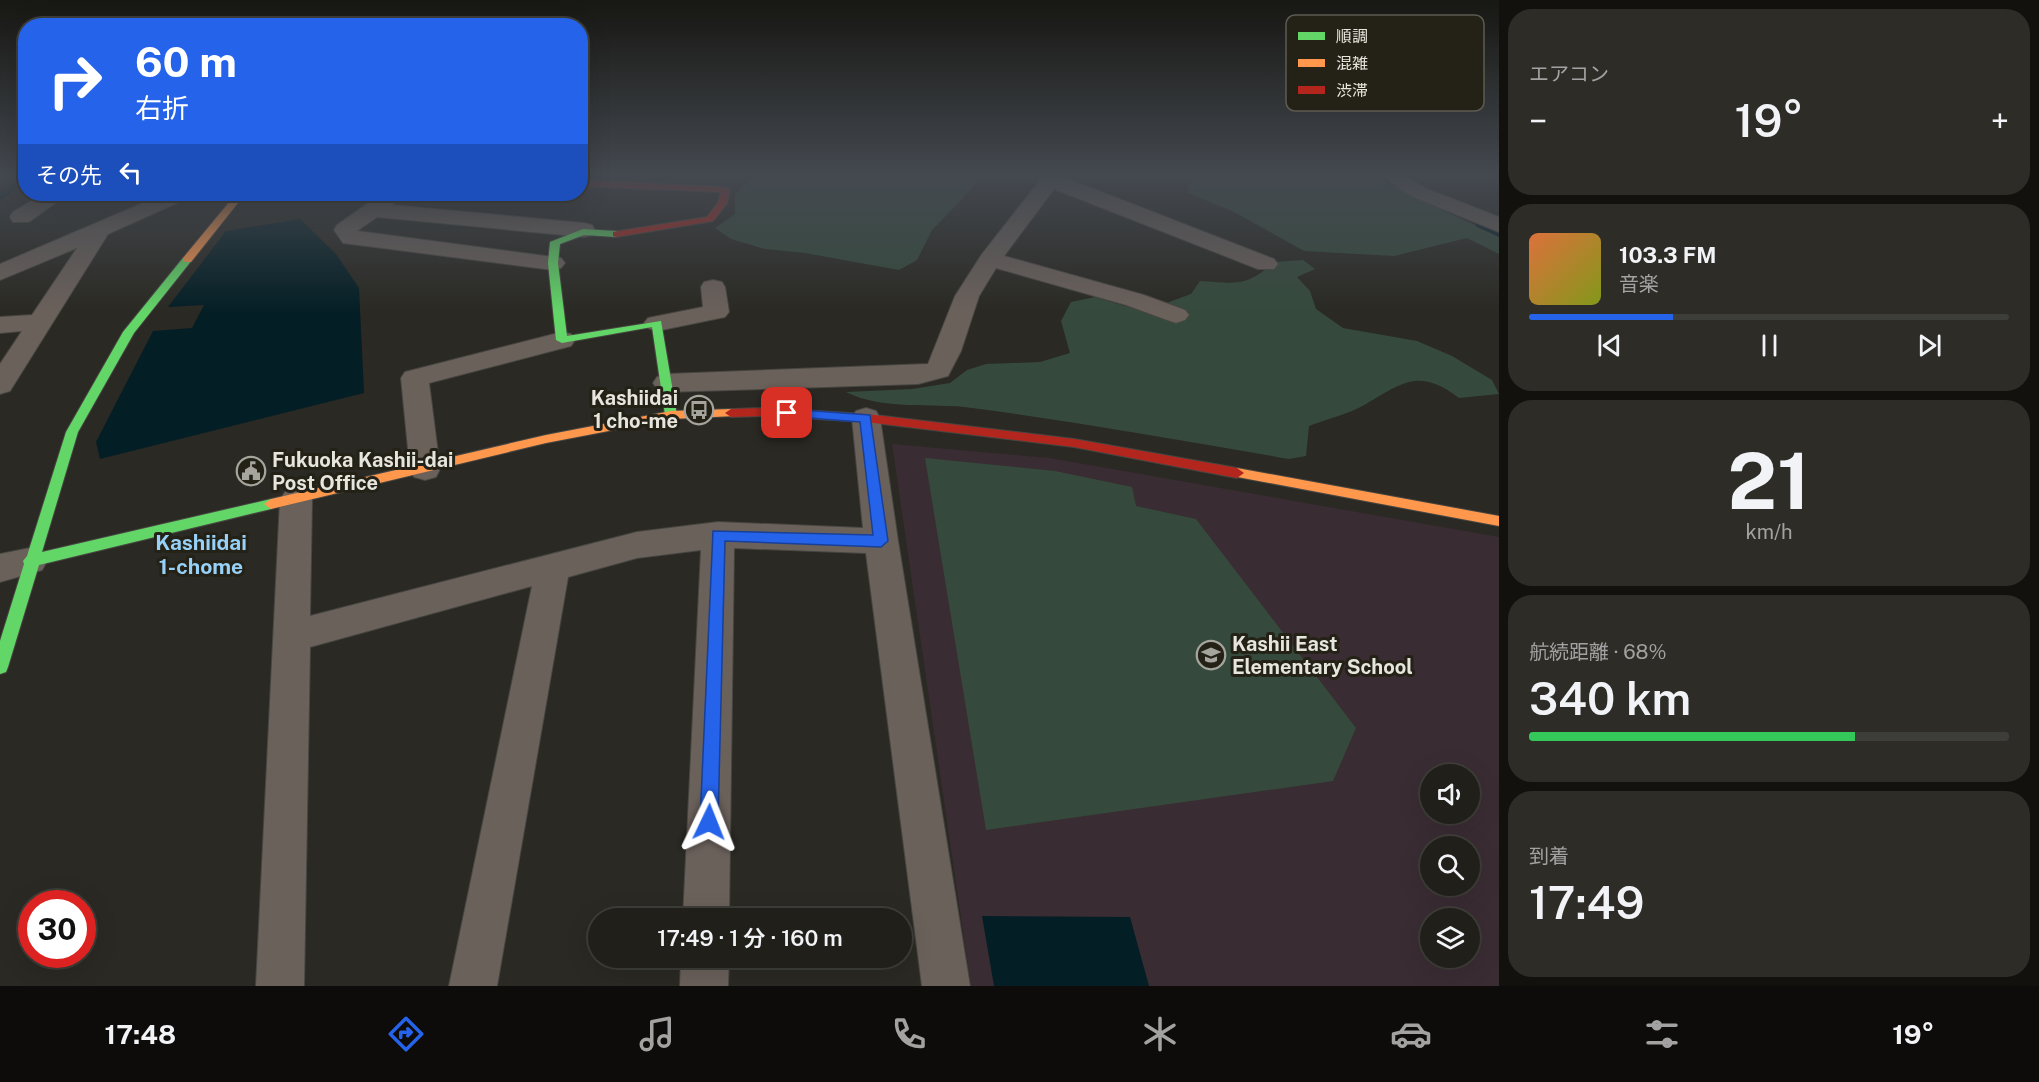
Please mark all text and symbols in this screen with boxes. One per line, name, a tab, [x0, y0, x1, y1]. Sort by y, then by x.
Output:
legend	[1286, 15, 1484, 111]
text: 順調	[1336, 27, 1368, 46]
text: 60 m	[135, 37, 237, 86]
icon: right	[36, 42, 114, 120]
text: 混雑	[1336, 54, 1368, 73]
text: エアコン	[1529, 62, 1609, 86]
text: 渋滞	[1336, 81, 1368, 100]
text: 右折	[135, 92, 189, 124]
text: 19°	[1735, 94, 1803, 147]
text: −	[1529, 102, 1547, 140]
text: +	[1991, 102, 2009, 140]
icon: left	[114, 156, 147, 189]
text: その先	[36, 162, 102, 188]
text: 103.3 FM	[1619, 242, 1716, 268]
text: 音楽	[1619, 272, 1659, 296]
icon: previous	[1593, 329, 1626, 362]
icon: pause	[1753, 329, 1786, 362]
icon: next	[1913, 329, 1946, 362]
place label: Kashiidai 1 cho-me	[591, 386, 678, 433]
pin	[761, 387, 812, 438]
bus stop icon: Kashiidai 1 cho-me	[683, 394, 715, 426]
icon: arrive	[770, 396, 803, 429]
text: 21	[1728, 435, 1810, 527]
place label: Fukuoka Kashii-dai Post Office	[272, 448, 453, 495]
public building icon: Fukuoka Kashii-dai Post Office	[235, 455, 267, 487]
text: km/h	[1745, 520, 1793, 544]
district label: Kashiidai 1-chome	[155, 530, 247, 579]
place label: Kashii East Elementary School	[1232, 632, 1413, 679]
school or university icon: Kashii East Elementary School	[1195, 639, 1227, 671]
text: 航続距離 · 68%	[1529, 640, 1667, 664]
text: 340 km	[1529, 672, 1691, 725]
map controls	[1420, 764, 1480, 968]
button: sound	[1420, 764, 1480, 824]
position arrow	[677, 790, 741, 854]
button: search	[1420, 836, 1480, 896]
text: 到着	[1529, 844, 1569, 868]
text: 17:49	[1529, 876, 1644, 929]
speed limit sign: 30	[18, 890, 96, 968]
button: layers	[1420, 908, 1480, 968]
text: 17:49 · 1 分 · 160 m	[657, 925, 843, 951]
icon: directions	[385, 1013, 427, 1055]
icon: music	[636, 1013, 678, 1055]
icon: phone	[888, 1013, 930, 1055]
icon: climate	[1139, 1013, 1181, 1055]
icon: car	[1390, 1013, 1432, 1055]
icon: filters	[1641, 1013, 1683, 1055]
text: 17:48	[105, 1018, 176, 1050]
text: 19°	[1892, 1018, 1934, 1050]

